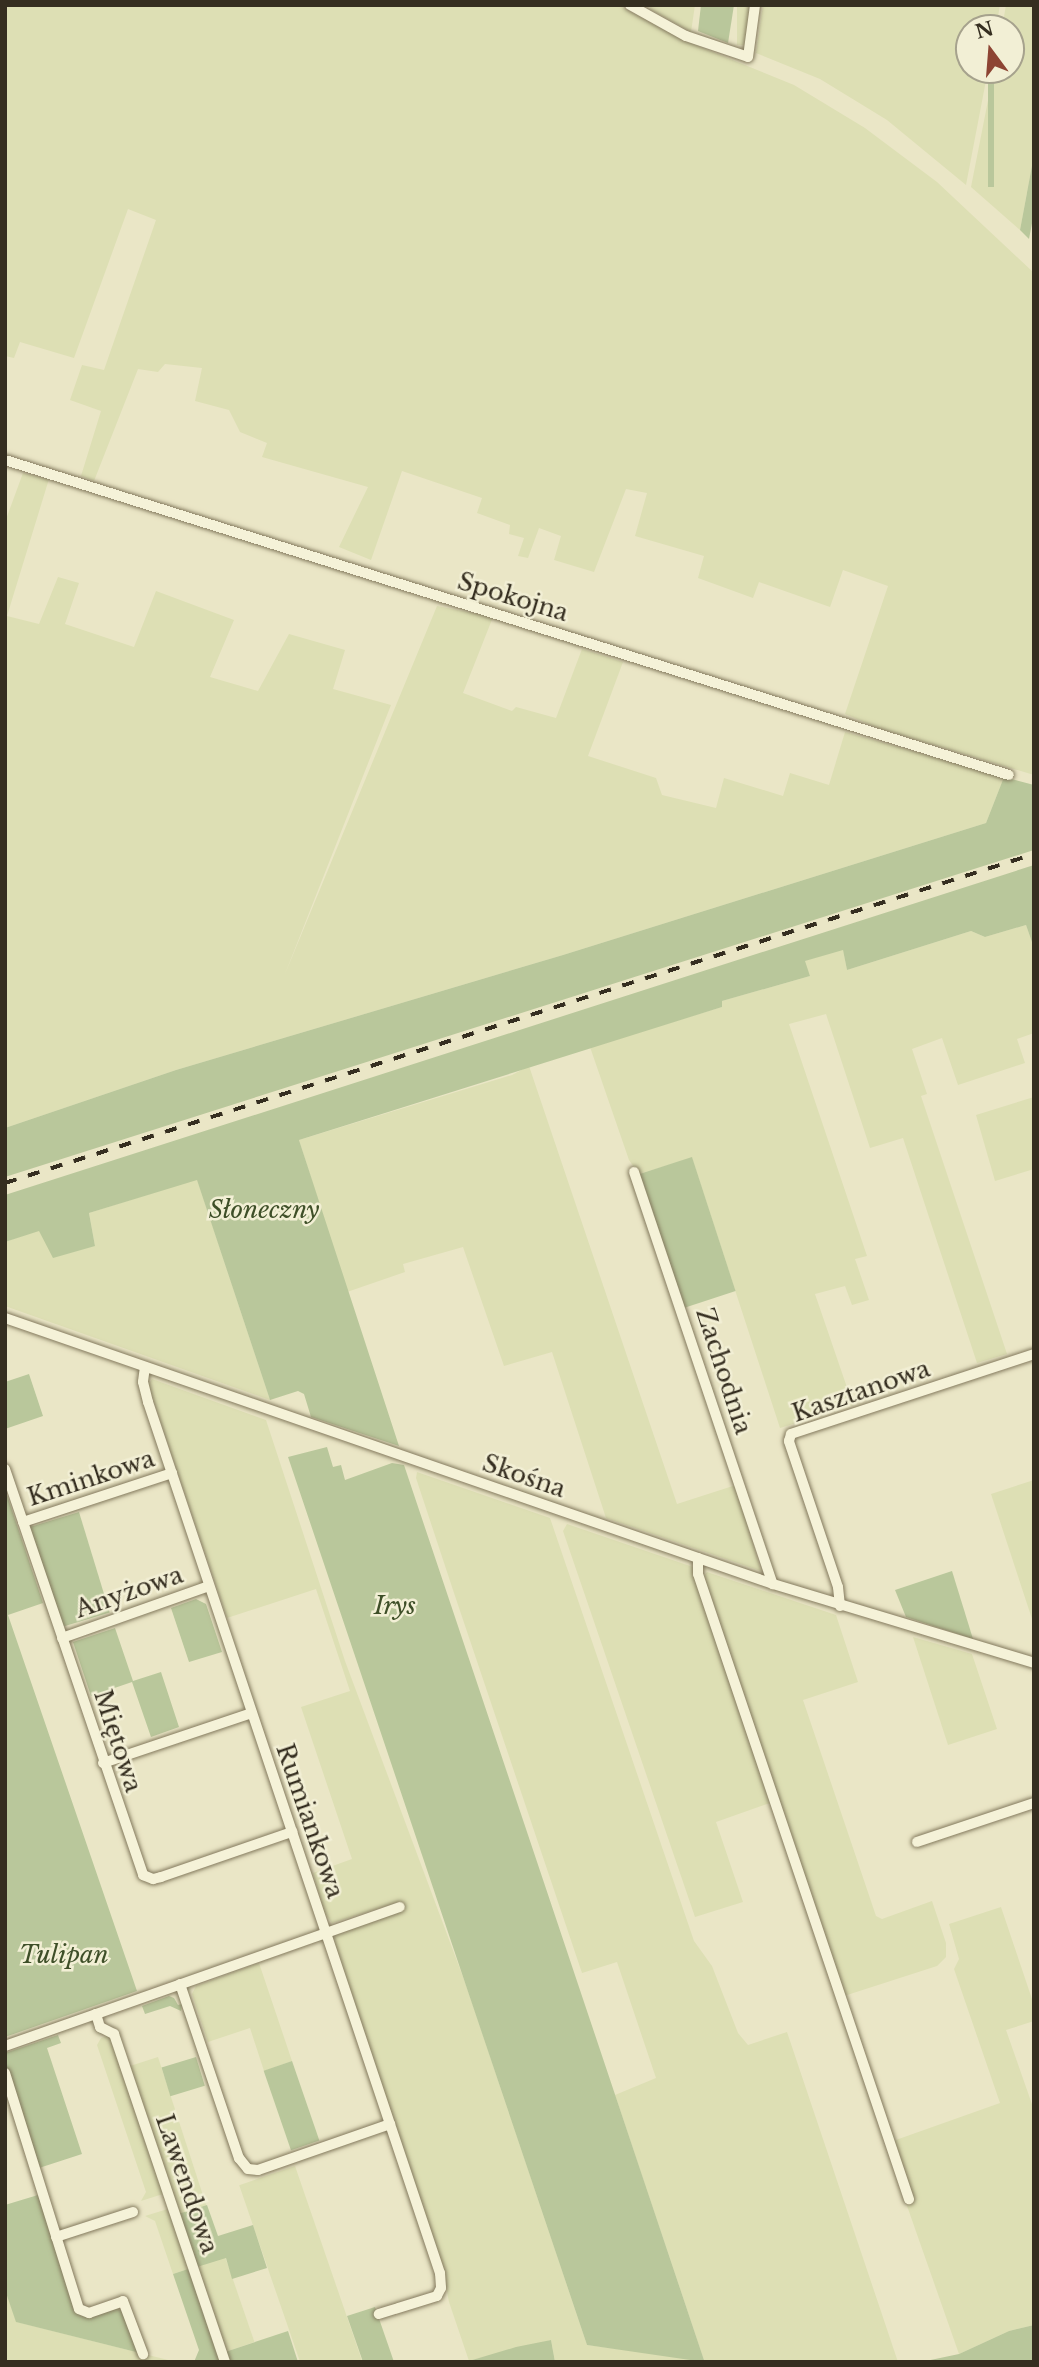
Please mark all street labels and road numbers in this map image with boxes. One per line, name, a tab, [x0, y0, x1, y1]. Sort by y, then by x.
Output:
street label: Spokojna	[454, 567, 572, 627]
street label: Zachodnia	[690, 1304, 758, 1438]
street label: Kasztanowa	[788, 1354, 934, 1428]
street label: Kminkowa	[24, 1444, 158, 1512]
street label: Skośna	[479, 1448, 569, 1504]
street label: Anyżowa	[71, 1560, 187, 1624]
street label: Miętowa	[88, 1686, 148, 1796]
street label: Rumiankowa	[270, 1740, 350, 1902]
street label: Lawendowa	[150, 2111, 224, 2257]

